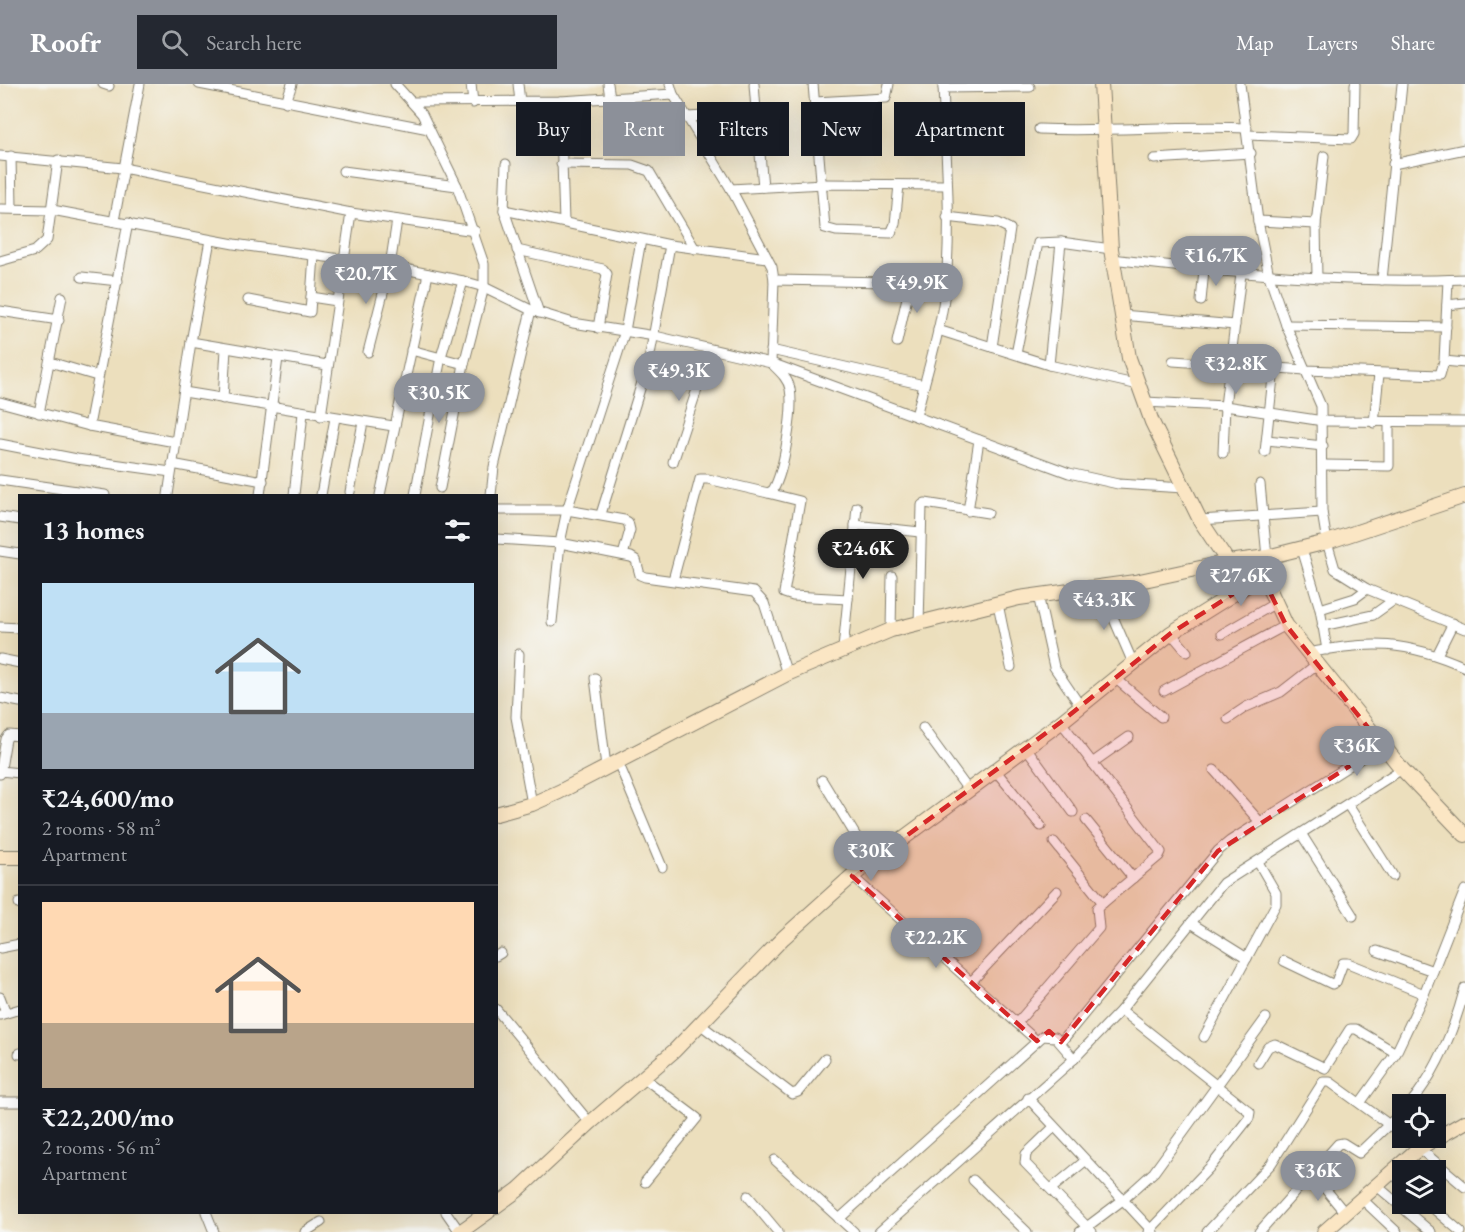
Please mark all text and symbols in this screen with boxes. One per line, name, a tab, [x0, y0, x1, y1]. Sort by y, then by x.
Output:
search box	[137, 15, 557, 69]
text: Roofr	[30, 24, 101, 60]
icon: search	[158, 26, 191, 59]
text: Search here	[206, 28, 302, 57]
text: Map	[1236, 29, 1274, 56]
text: Layers	[1307, 29, 1358, 56]
text: Share	[1391, 29, 1435, 56]
chip: Buy	[516, 102, 591, 156]
chip: Rent	[603, 102, 685, 156]
chip: Filters	[697, 102, 789, 156]
chip: New	[801, 102, 882, 156]
chip: Apartment	[894, 102, 1025, 156]
pin: ₹16.7K	[1167, 236, 1265, 287]
text: ₹16.7K	[1185, 242, 1247, 268]
pin: ₹20.7K	[317, 254, 415, 305]
text: ₹20.7K	[335, 260, 397, 286]
pin: ₹49.9K	[868, 263, 966, 314]
text: ₹49.9K	[886, 269, 948, 295]
pin: ₹32.8K	[1187, 344, 1285, 395]
text: ₹32.8K	[1205, 350, 1267, 376]
pin: ₹49.3K	[630, 351, 728, 402]
text: ₹49.3K	[648, 357, 710, 383]
pin: ₹30.5K	[390, 373, 488, 424]
text: ₹30.5K	[408, 379, 470, 405]
text: 13 homes	[42, 513, 144, 547]
icon: filters	[441, 514, 474, 547]
pin: ₹24.6K	[814, 529, 912, 580]
text: ₹24.6K	[832, 535, 894, 561]
pin: ₹27.6K	[1192, 556, 1290, 607]
text: ₹27.6K	[1210, 562, 1272, 588]
pin: ₹43.3K	[1055, 580, 1153, 631]
text: ₹43.3K	[1073, 586, 1135, 612]
icon: home	[204, 622, 312, 730]
pin: ₹36K	[1321, 726, 1393, 777]
text: ₹36K	[1334, 732, 1380, 758]
text: ₹24,600/mo	[42, 781, 174, 815]
text: 2 rooms · 58 m²	[42, 815, 161, 841]
pin: ₹30K	[835, 831, 907, 882]
text: ₹30K	[848, 837, 894, 863]
text: Apartment	[42, 841, 127, 867]
pin: ₹22.2K	[887, 918, 985, 969]
text: ₹22.2K	[905, 924, 967, 950]
icon: home	[204, 941, 312, 1049]
map controls	[1392, 1094, 1446, 1214]
button: locate	[1392, 1094, 1446, 1148]
text: ₹22,200/mo	[42, 1100, 174, 1134]
text: 2 rooms · 56 m²	[42, 1134, 161, 1160]
pin: ₹36K	[1282, 1151, 1354, 1202]
text: ₹36K	[1295, 1157, 1341, 1183]
text: Apartment	[42, 1160, 127, 1186]
button: layers	[1392, 1160, 1446, 1214]

